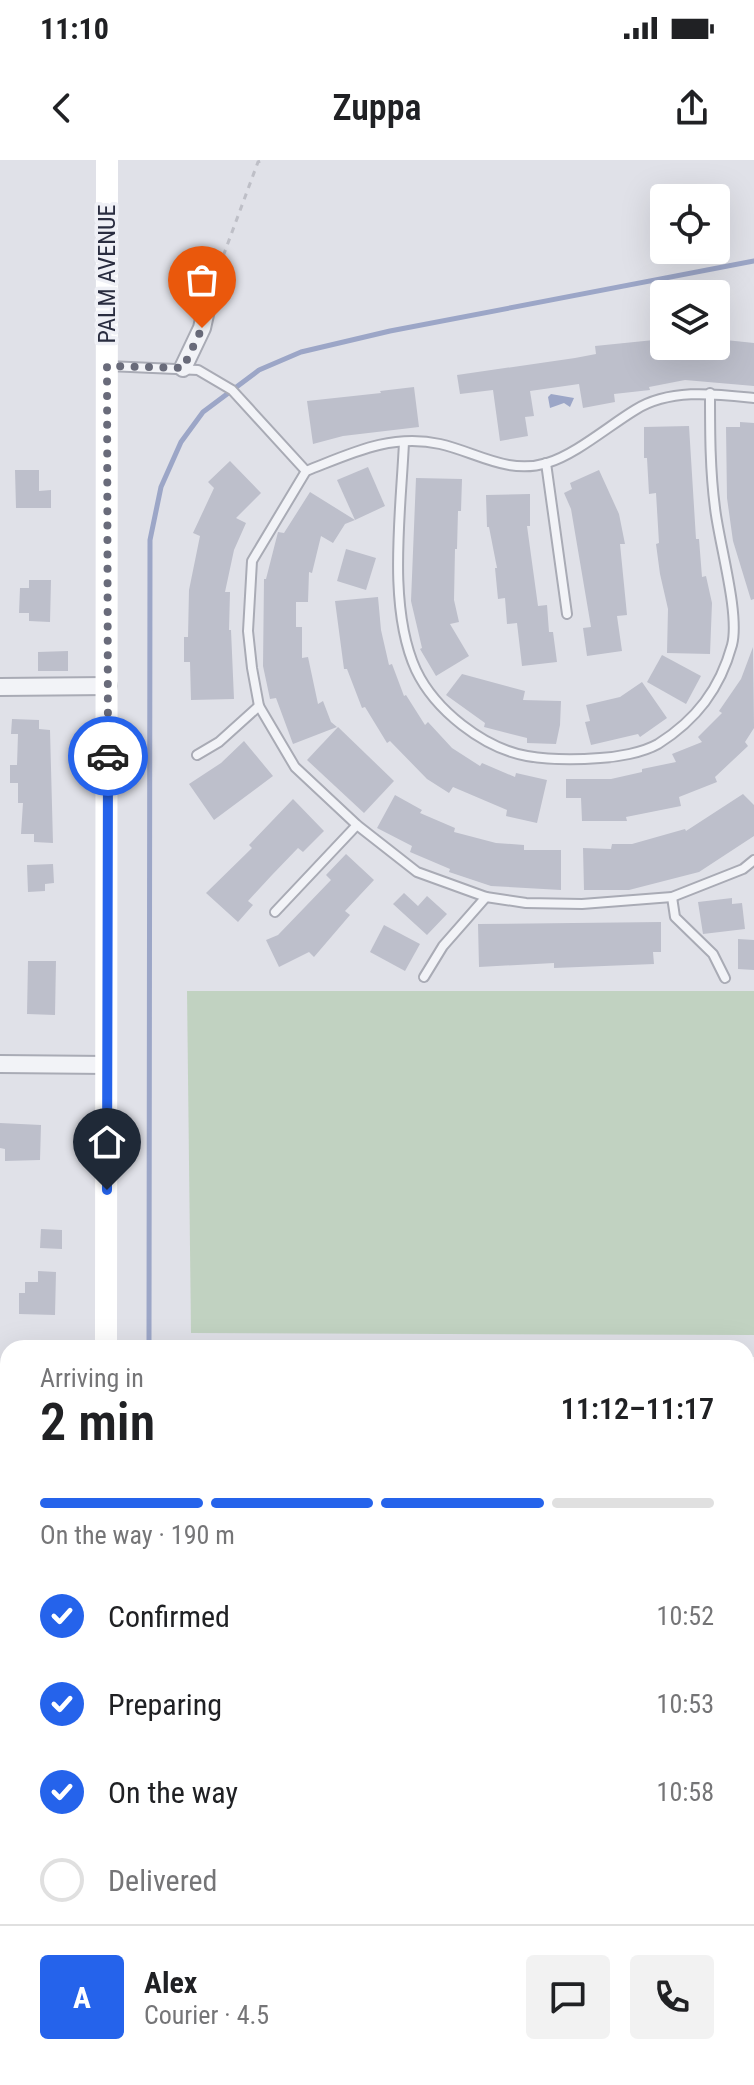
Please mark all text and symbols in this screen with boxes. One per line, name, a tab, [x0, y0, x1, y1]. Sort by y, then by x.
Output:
text: 11:10	[40, 11, 109, 46]
icon: back	[40, 86, 84, 130]
icon: share	[670, 86, 714, 130]
text: Zuppa	[333, 87, 421, 129]
map controls	[650, 184, 730, 360]
button: locate	[650, 184, 730, 264]
street label: PALM AVENUE	[93, 204, 121, 344]
pin	[168, 246, 236, 328]
icon: bag	[180, 258, 224, 302]
button: layers	[650, 280, 730, 360]
courier	[68, 716, 148, 796]
icon: car	[86, 734, 130, 778]
pin	[73, 1108, 141, 1190]
icon: home	[85, 1120, 129, 1164]
text: Arriving in	[40, 1363, 144, 1393]
text: 11:12–11:17	[561, 1391, 714, 1426]
text: 2 min	[40, 1392, 155, 1453]
text: On the way · 190 m	[40, 1520, 235, 1550]
icon: check	[40, 1594, 84, 1638]
text: Confirmed	[108, 1599, 230, 1634]
text: 10:52	[657, 1601, 714, 1631]
icon: check	[40, 1682, 84, 1726]
text: Preparing	[108, 1687, 222, 1722]
text: 10:53	[657, 1689, 714, 1719]
icon: check	[40, 1770, 84, 1814]
text: On the way	[108, 1775, 238, 1810]
text: 10:58	[657, 1777, 714, 1807]
text: Delivered	[108, 1863, 217, 1898]
button: chat	[526, 1955, 610, 2039]
button: phone	[630, 1955, 714, 2039]
text: Alex	[144, 1965, 197, 2000]
text: A	[73, 1980, 91, 2015]
text: Courier · 4.5	[144, 2000, 269, 2030]

